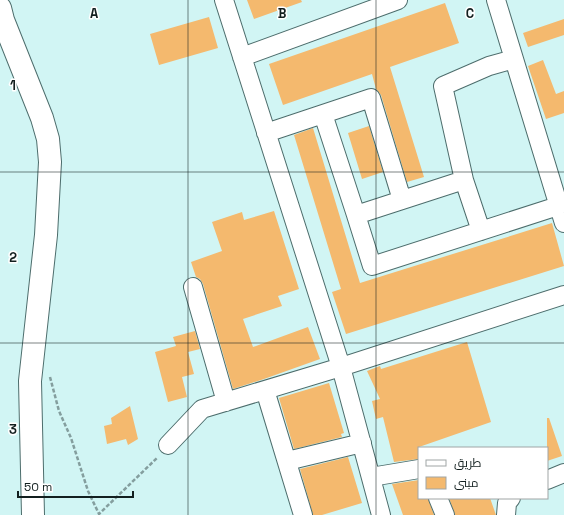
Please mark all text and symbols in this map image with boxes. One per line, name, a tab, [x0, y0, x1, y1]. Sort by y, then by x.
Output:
text: A	[90, 5, 99, 22]
text: B	[278, 5, 287, 22]
text: C	[466, 5, 474, 22]
text: 1	[10, 77, 16, 94]
text: 2	[9, 249, 17, 266]
text: 3	[9, 421, 17, 438]
legend	[418, 447, 548, 499]
text: طريق	[454, 455, 482, 471]
scale bar	[18, 473, 133, 499]
text: مبنى	[454, 475, 479, 491]
text: 50 m	[24, 479, 52, 495]

